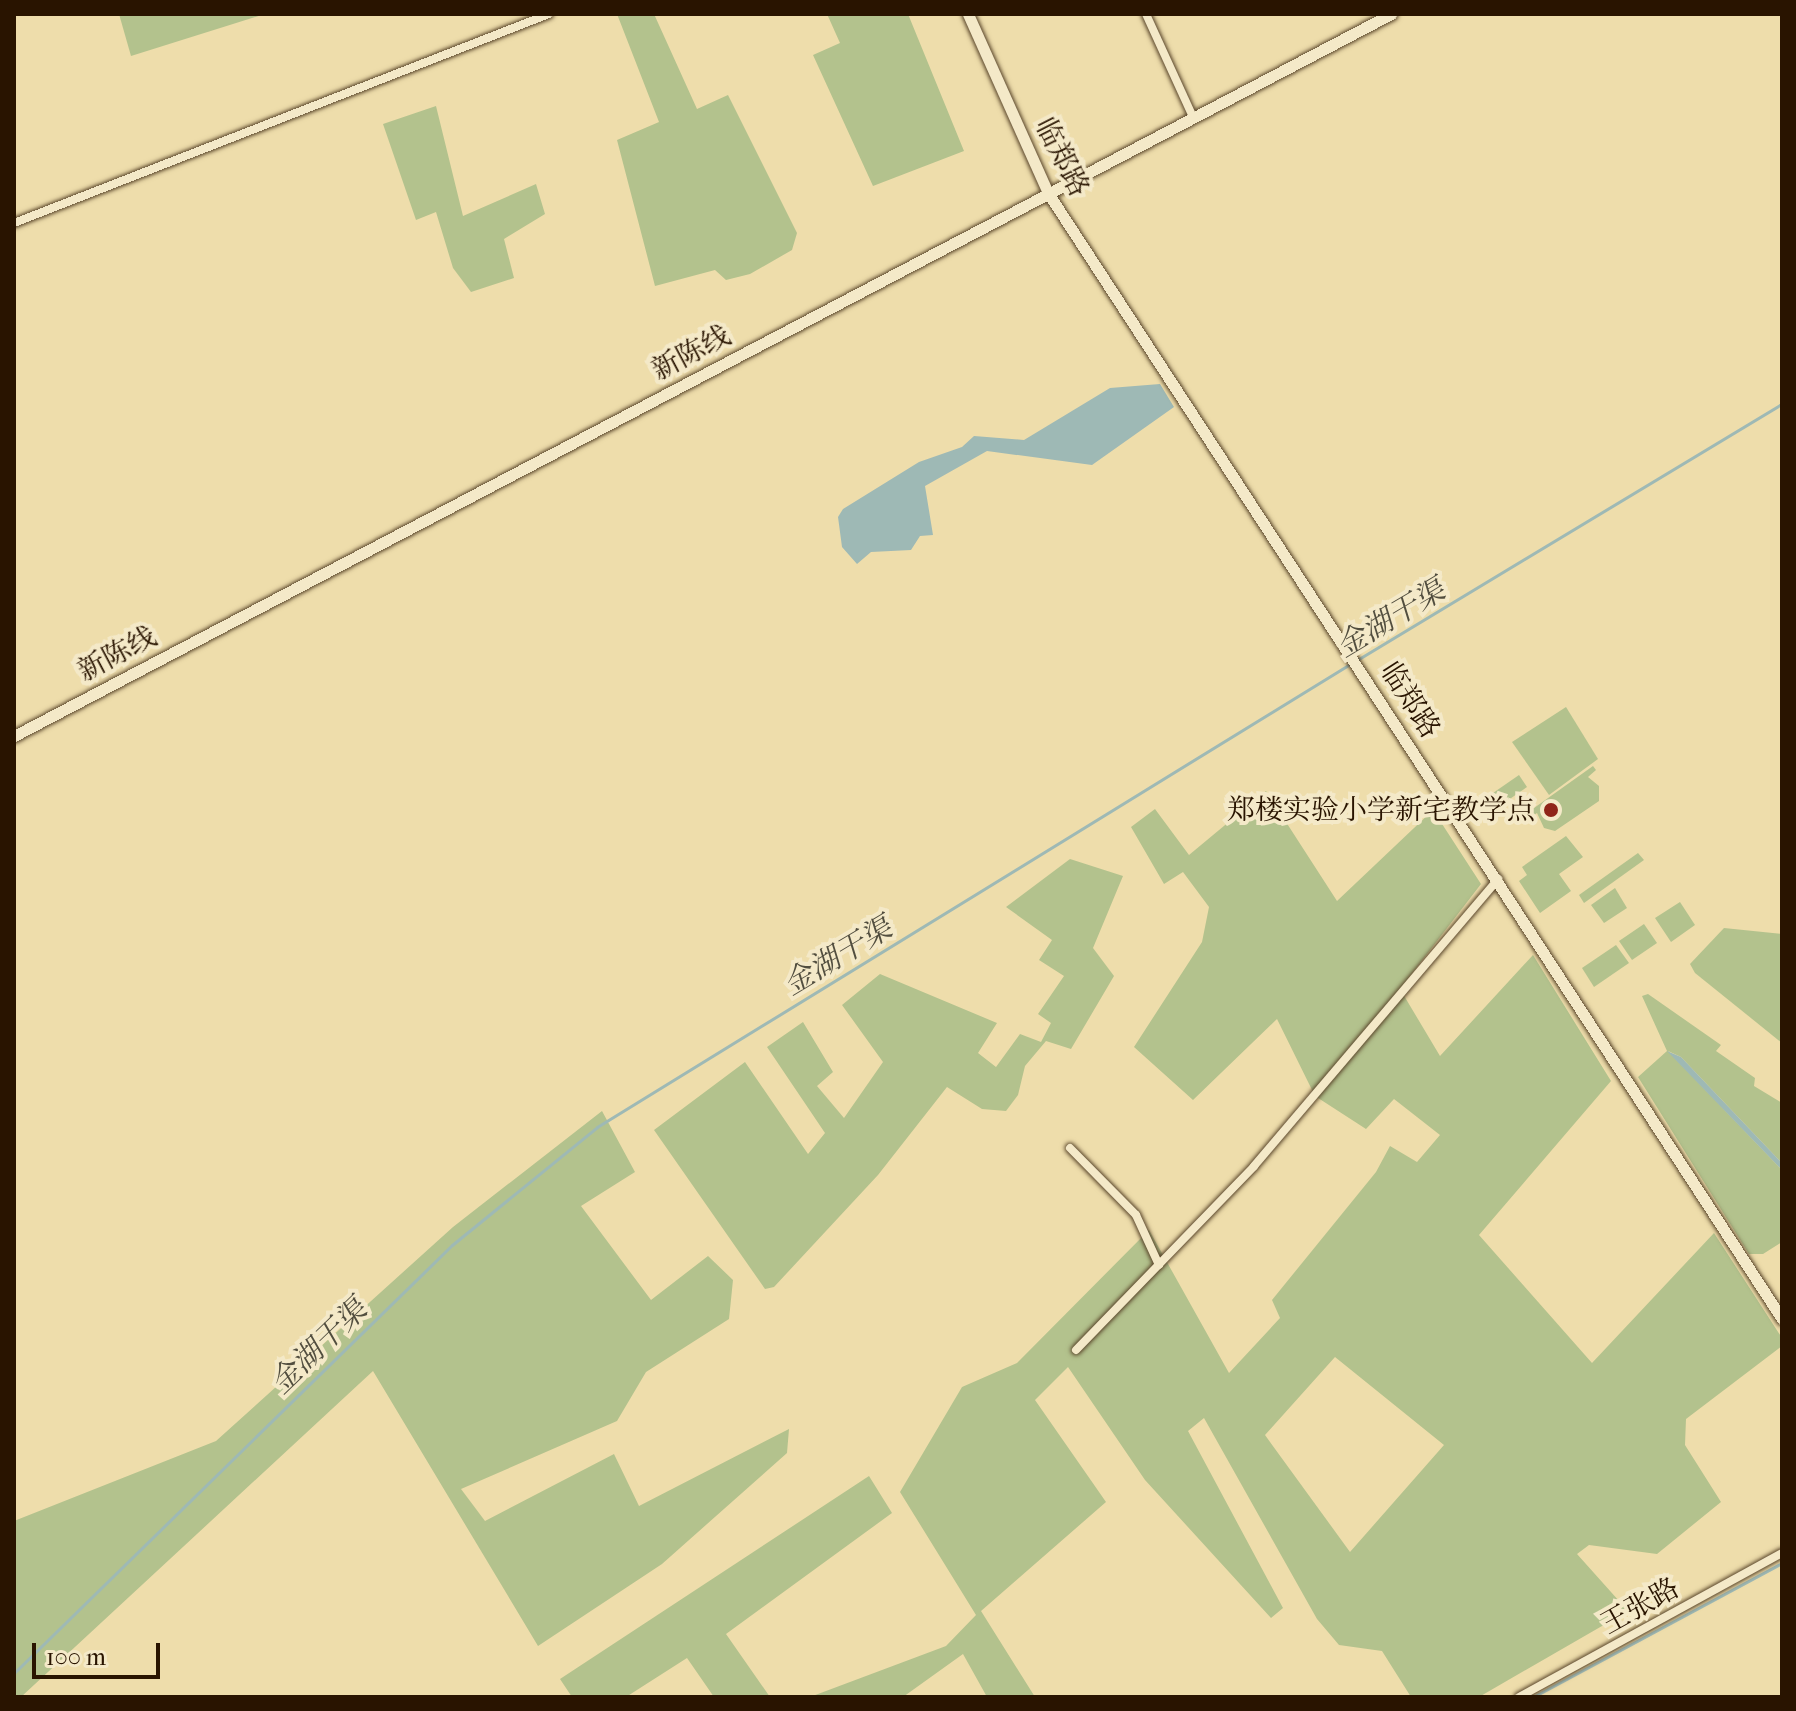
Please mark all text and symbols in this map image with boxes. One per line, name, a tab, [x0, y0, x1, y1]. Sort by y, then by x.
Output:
street label: 临郑路	[1028, 112, 1096, 202]
street label: 新陈线	[646, 318, 736, 388]
water label: 金湖干渠	[1330, 573, 1452, 665]
street label: 新陈线	[72, 619, 162, 689]
street label: 临郑路	[1373, 656, 1447, 744]
place label: 郑楼实验小学新宅教学点	[1227, 793, 1535, 827]
marker: 郑楼实验小学新宅教学点	[1542, 801, 1560, 819]
water label: 金湖干渠	[777, 911, 899, 1003]
water label: 金湖干渠	[263, 1292, 375, 1402]
street label: 王张路	[1595, 1571, 1685, 1641]
scale bar	[36, 1627, 164, 1677]
text: 100 m	[46, 1643, 106, 1671]

